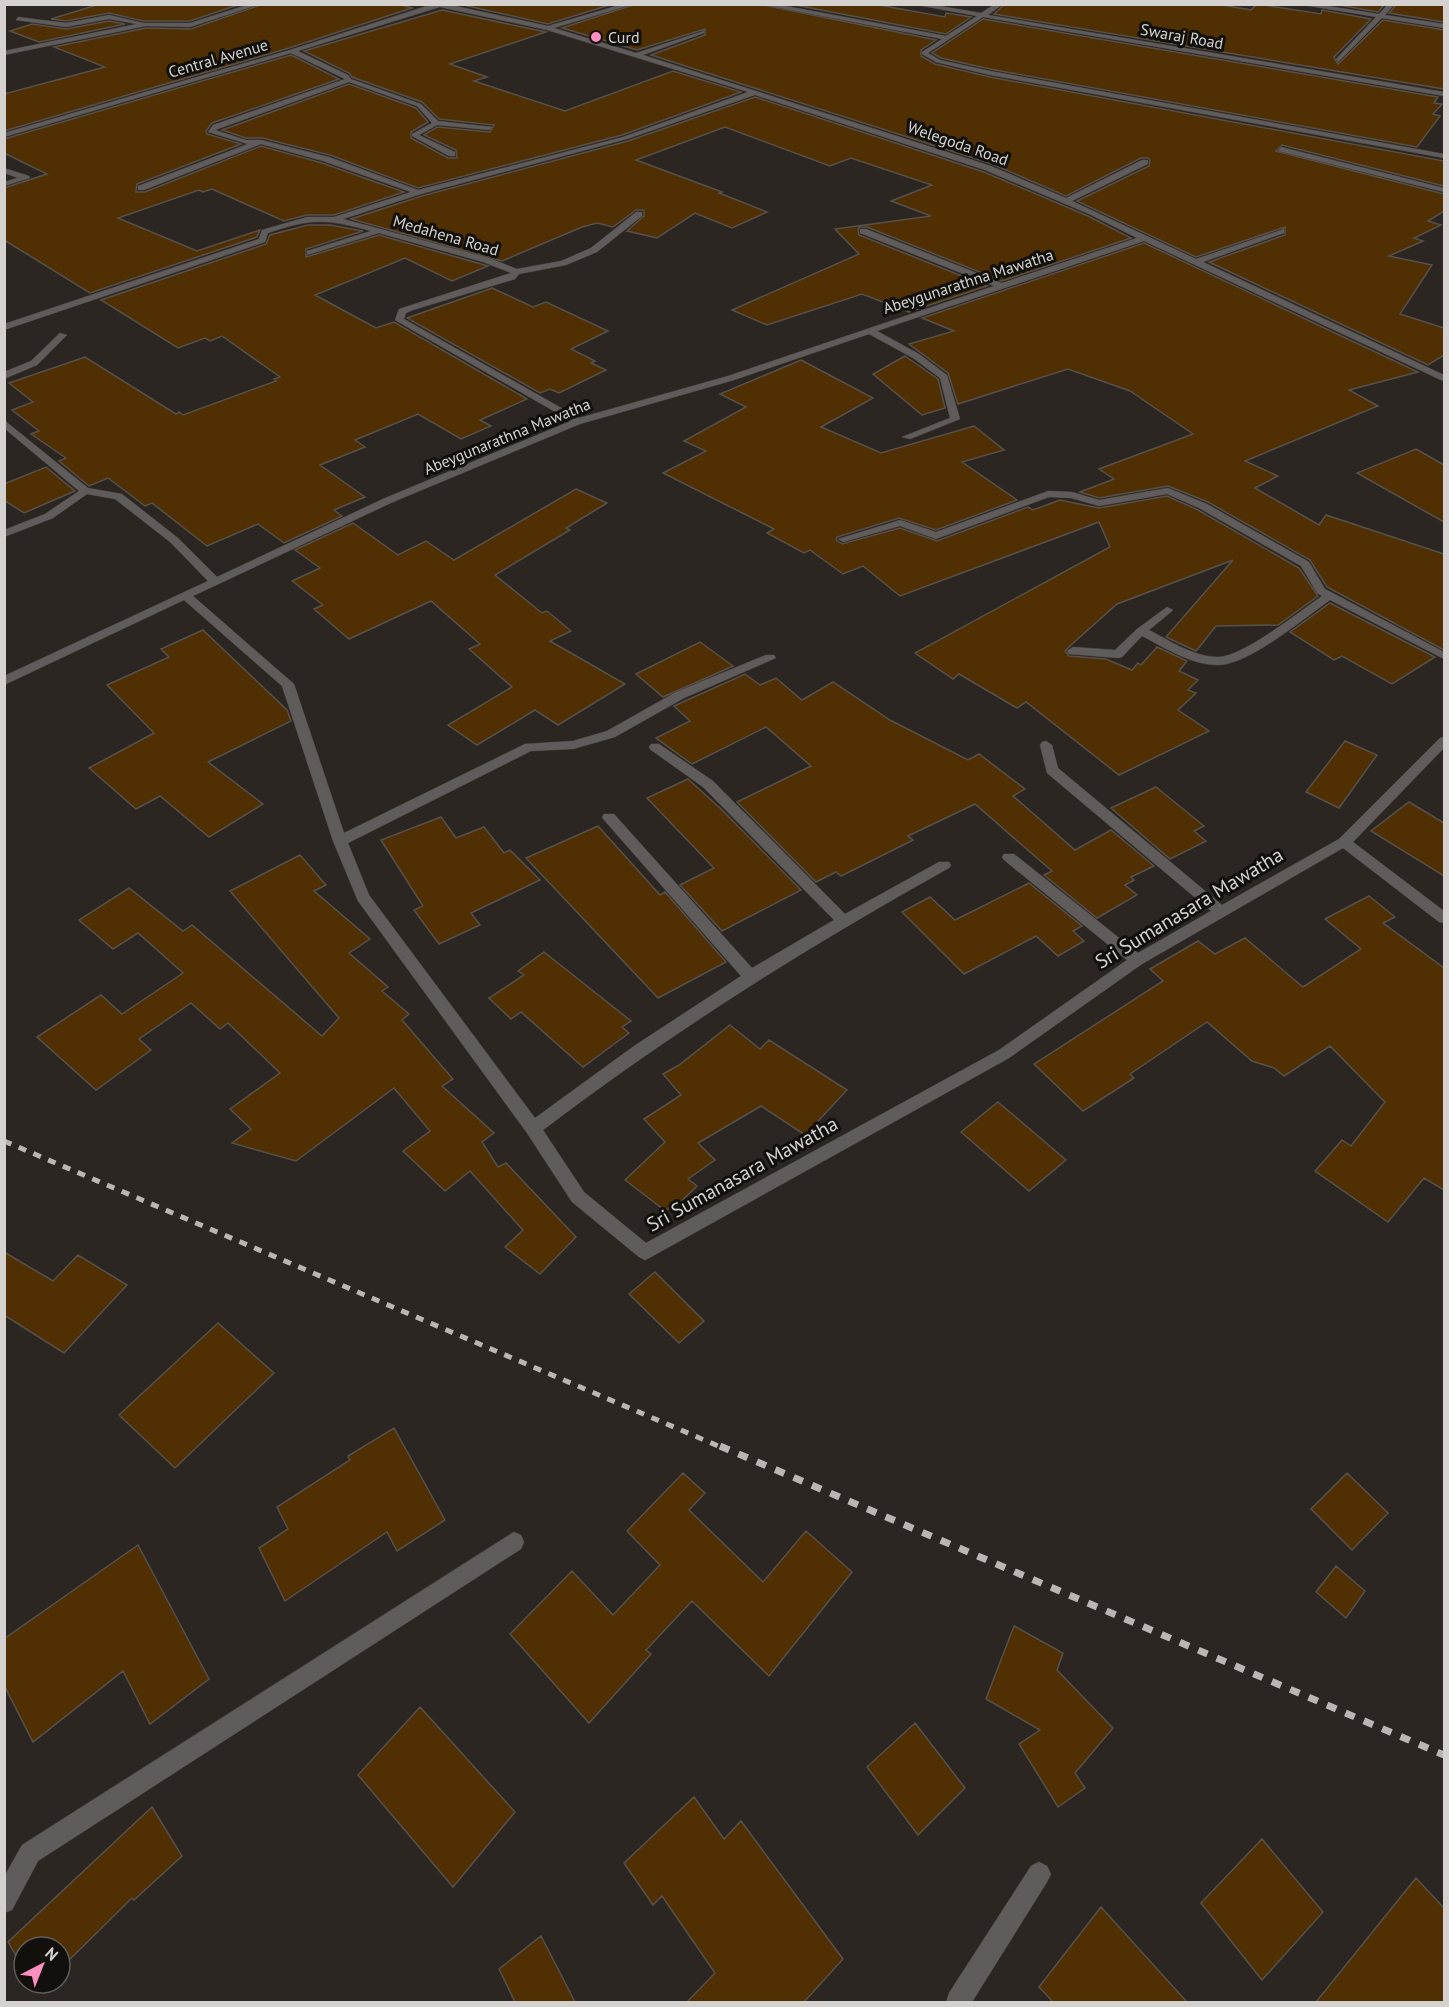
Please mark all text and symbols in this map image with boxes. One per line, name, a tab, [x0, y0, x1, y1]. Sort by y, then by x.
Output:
street label: Swaraj Road	[1139, 19, 1225, 53]
place label: Curd	[608, 27, 640, 47]
marker: Curd	[589, 30, 603, 44]
street label: Central Avenue	[166, 34, 270, 82]
street label: Welegoda Road	[905, 116, 1011, 170]
street label: Medahena Road	[391, 210, 501, 260]
street label: Abeygunarathna Mawatha	[880, 244, 1056, 318]
street label: Abeygunarathna Mawatha	[421, 393, 593, 479]
street label: Sri Sumanasara Mawatha	[1090, 842, 1288, 974]
street label: Sri Sumanasara Mawatha	[642, 1111, 842, 1237]
north arrow	[12, 1935, 72, 1995]
text: N	[41, 1943, 63, 1965]

